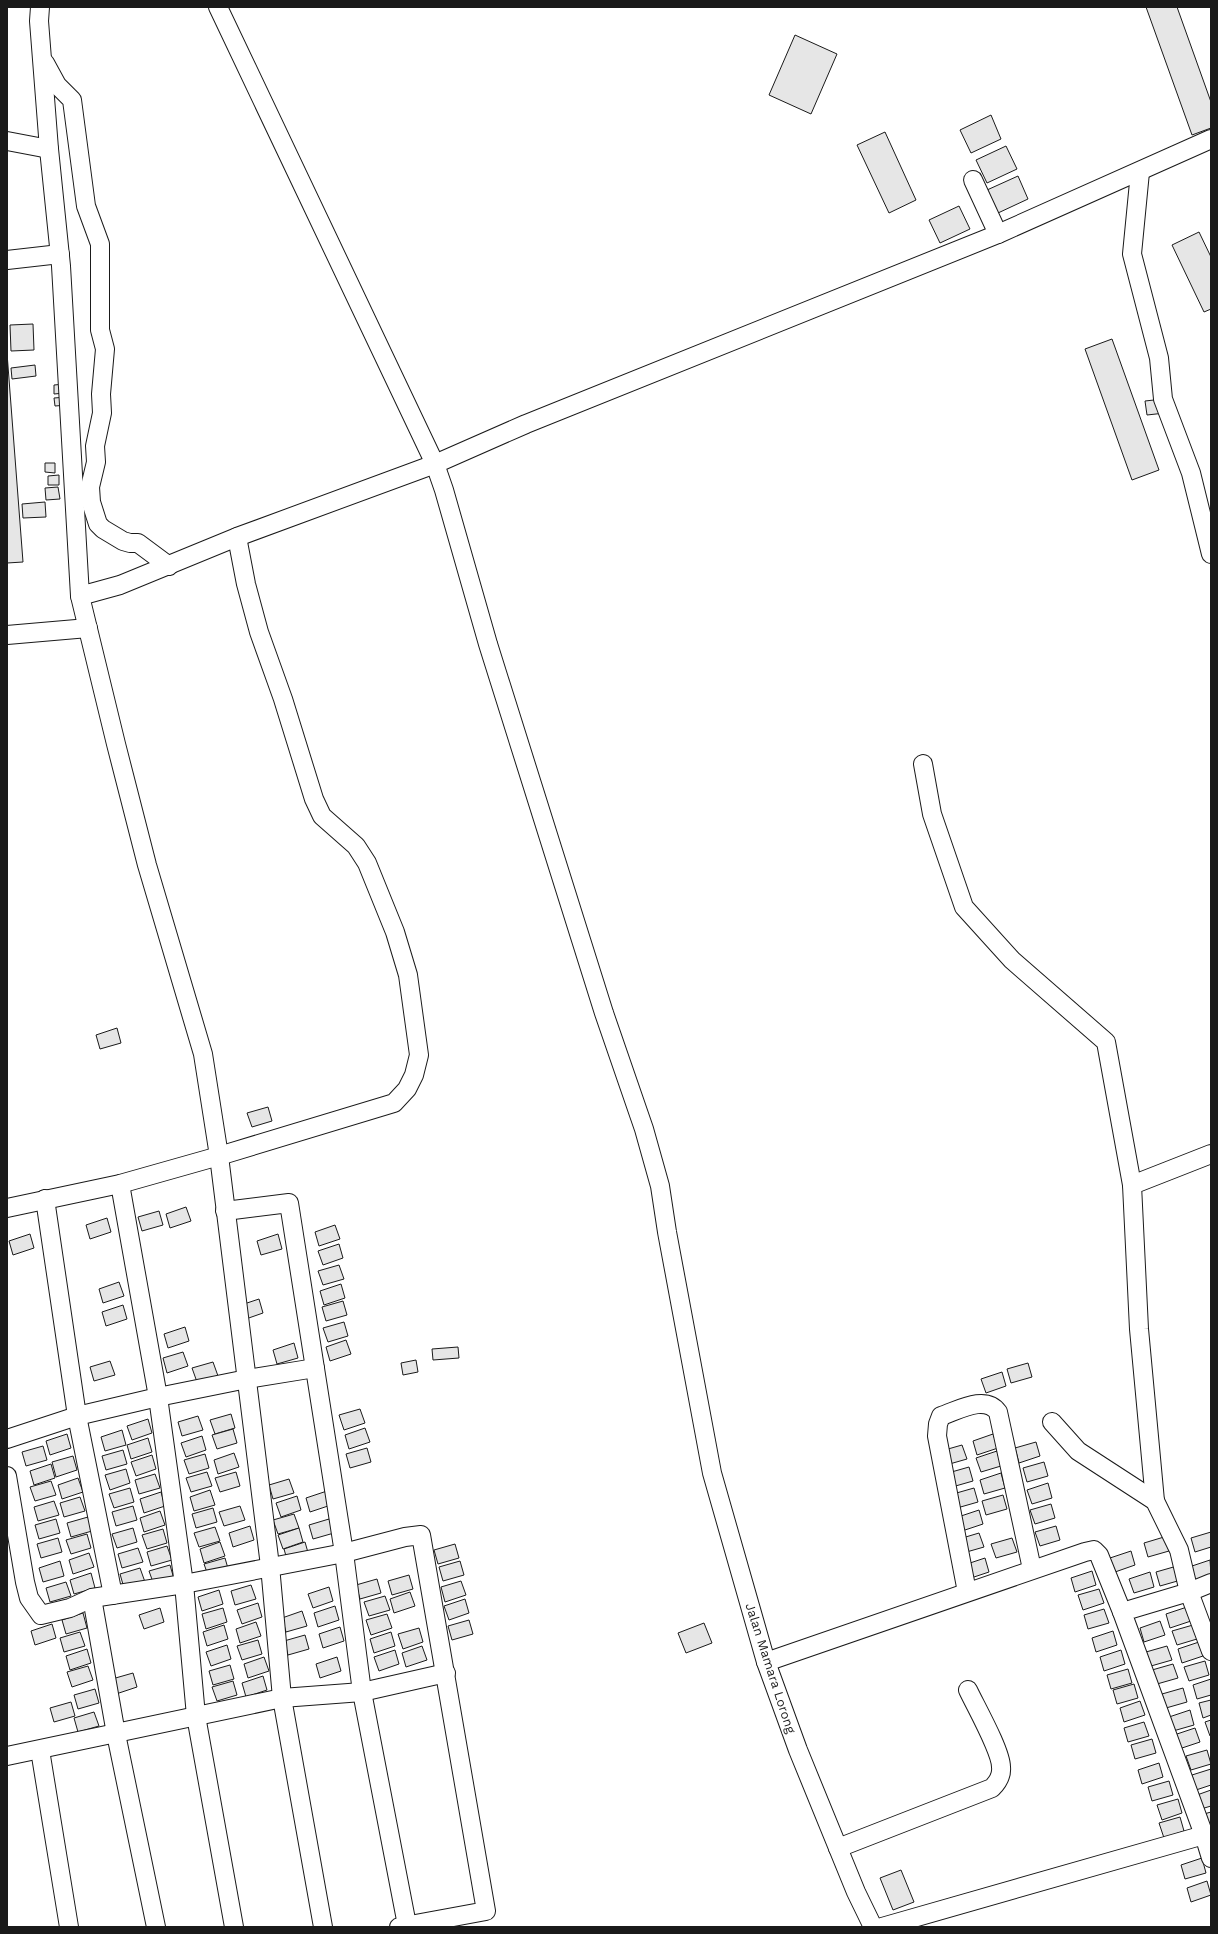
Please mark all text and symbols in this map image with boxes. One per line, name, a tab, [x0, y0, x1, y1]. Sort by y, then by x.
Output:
street label: Jalan Mamara Lorong	[742, 1601, 799, 1735]

